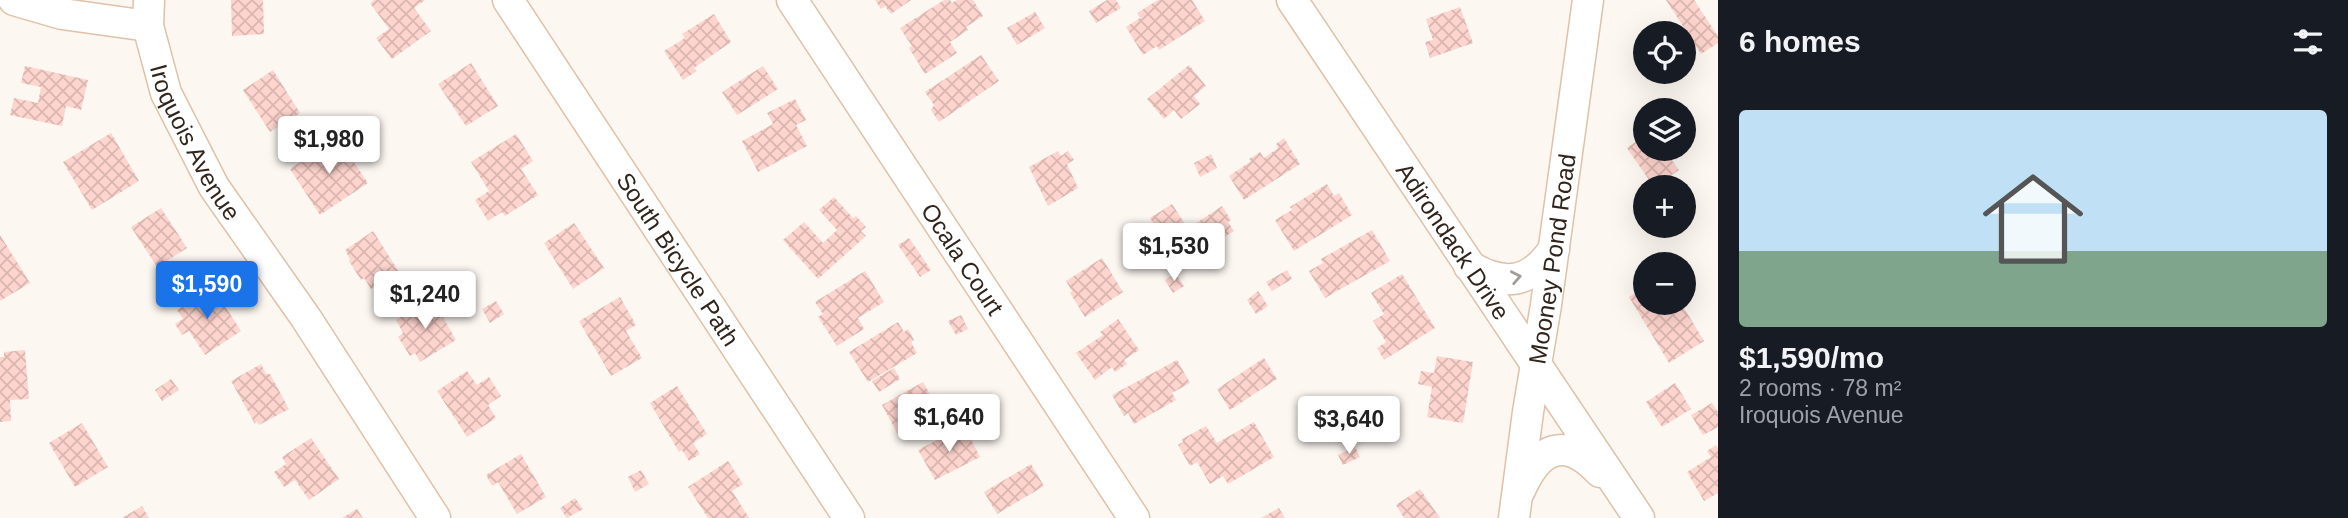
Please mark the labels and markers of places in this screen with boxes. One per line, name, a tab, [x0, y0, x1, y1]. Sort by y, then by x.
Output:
pin: $1,980	[272, 116, 386, 176]
pin: $1,530	[1117, 224, 1231, 283]
pin: $1,590	[150, 262, 264, 321]
pin: $1,240	[368, 272, 482, 331]
pin: $1,640	[892, 394, 1006, 454]
pin: $3,640	[1292, 396, 1406, 456]

